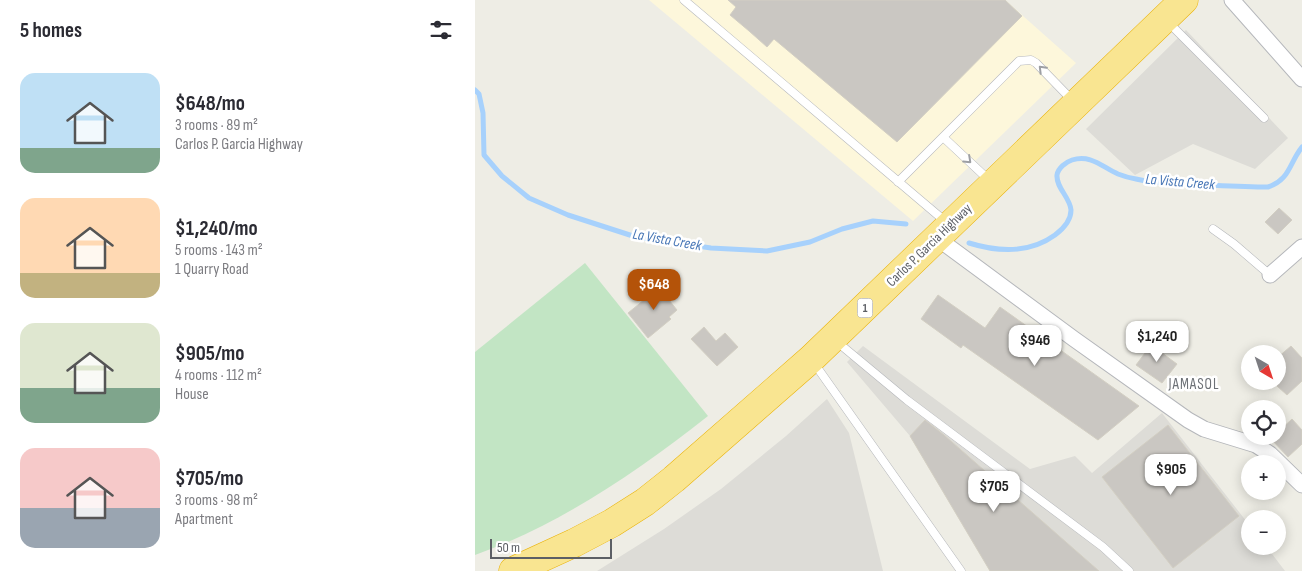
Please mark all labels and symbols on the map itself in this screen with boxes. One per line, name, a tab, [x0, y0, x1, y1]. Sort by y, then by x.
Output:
one-way arrow	[1039, 66, 1048, 75]
one-way arrow	[963, 154, 972, 163]
water label: La Vista Creek	[1145, 170, 1216, 195]
street label: Carlos P. Garcia Highway	[883, 200, 976, 290]
water label: La Vista Creek	[631, 225, 703, 255]
pin: $648	[624, 268, 684, 311]
road number: 1	[857, 298, 873, 318]
pin: $1,240	[1116, 320, 1198, 363]
pin: $946	[1005, 324, 1065, 367]
north arrow	[1241, 345, 1286, 390]
district label: JAMASOL	[1167, 375, 1220, 394]
pin: $905	[1141, 454, 1201, 496]
pin: $705	[964, 470, 1024, 513]
scale bar	[490, 536, 613, 559]

